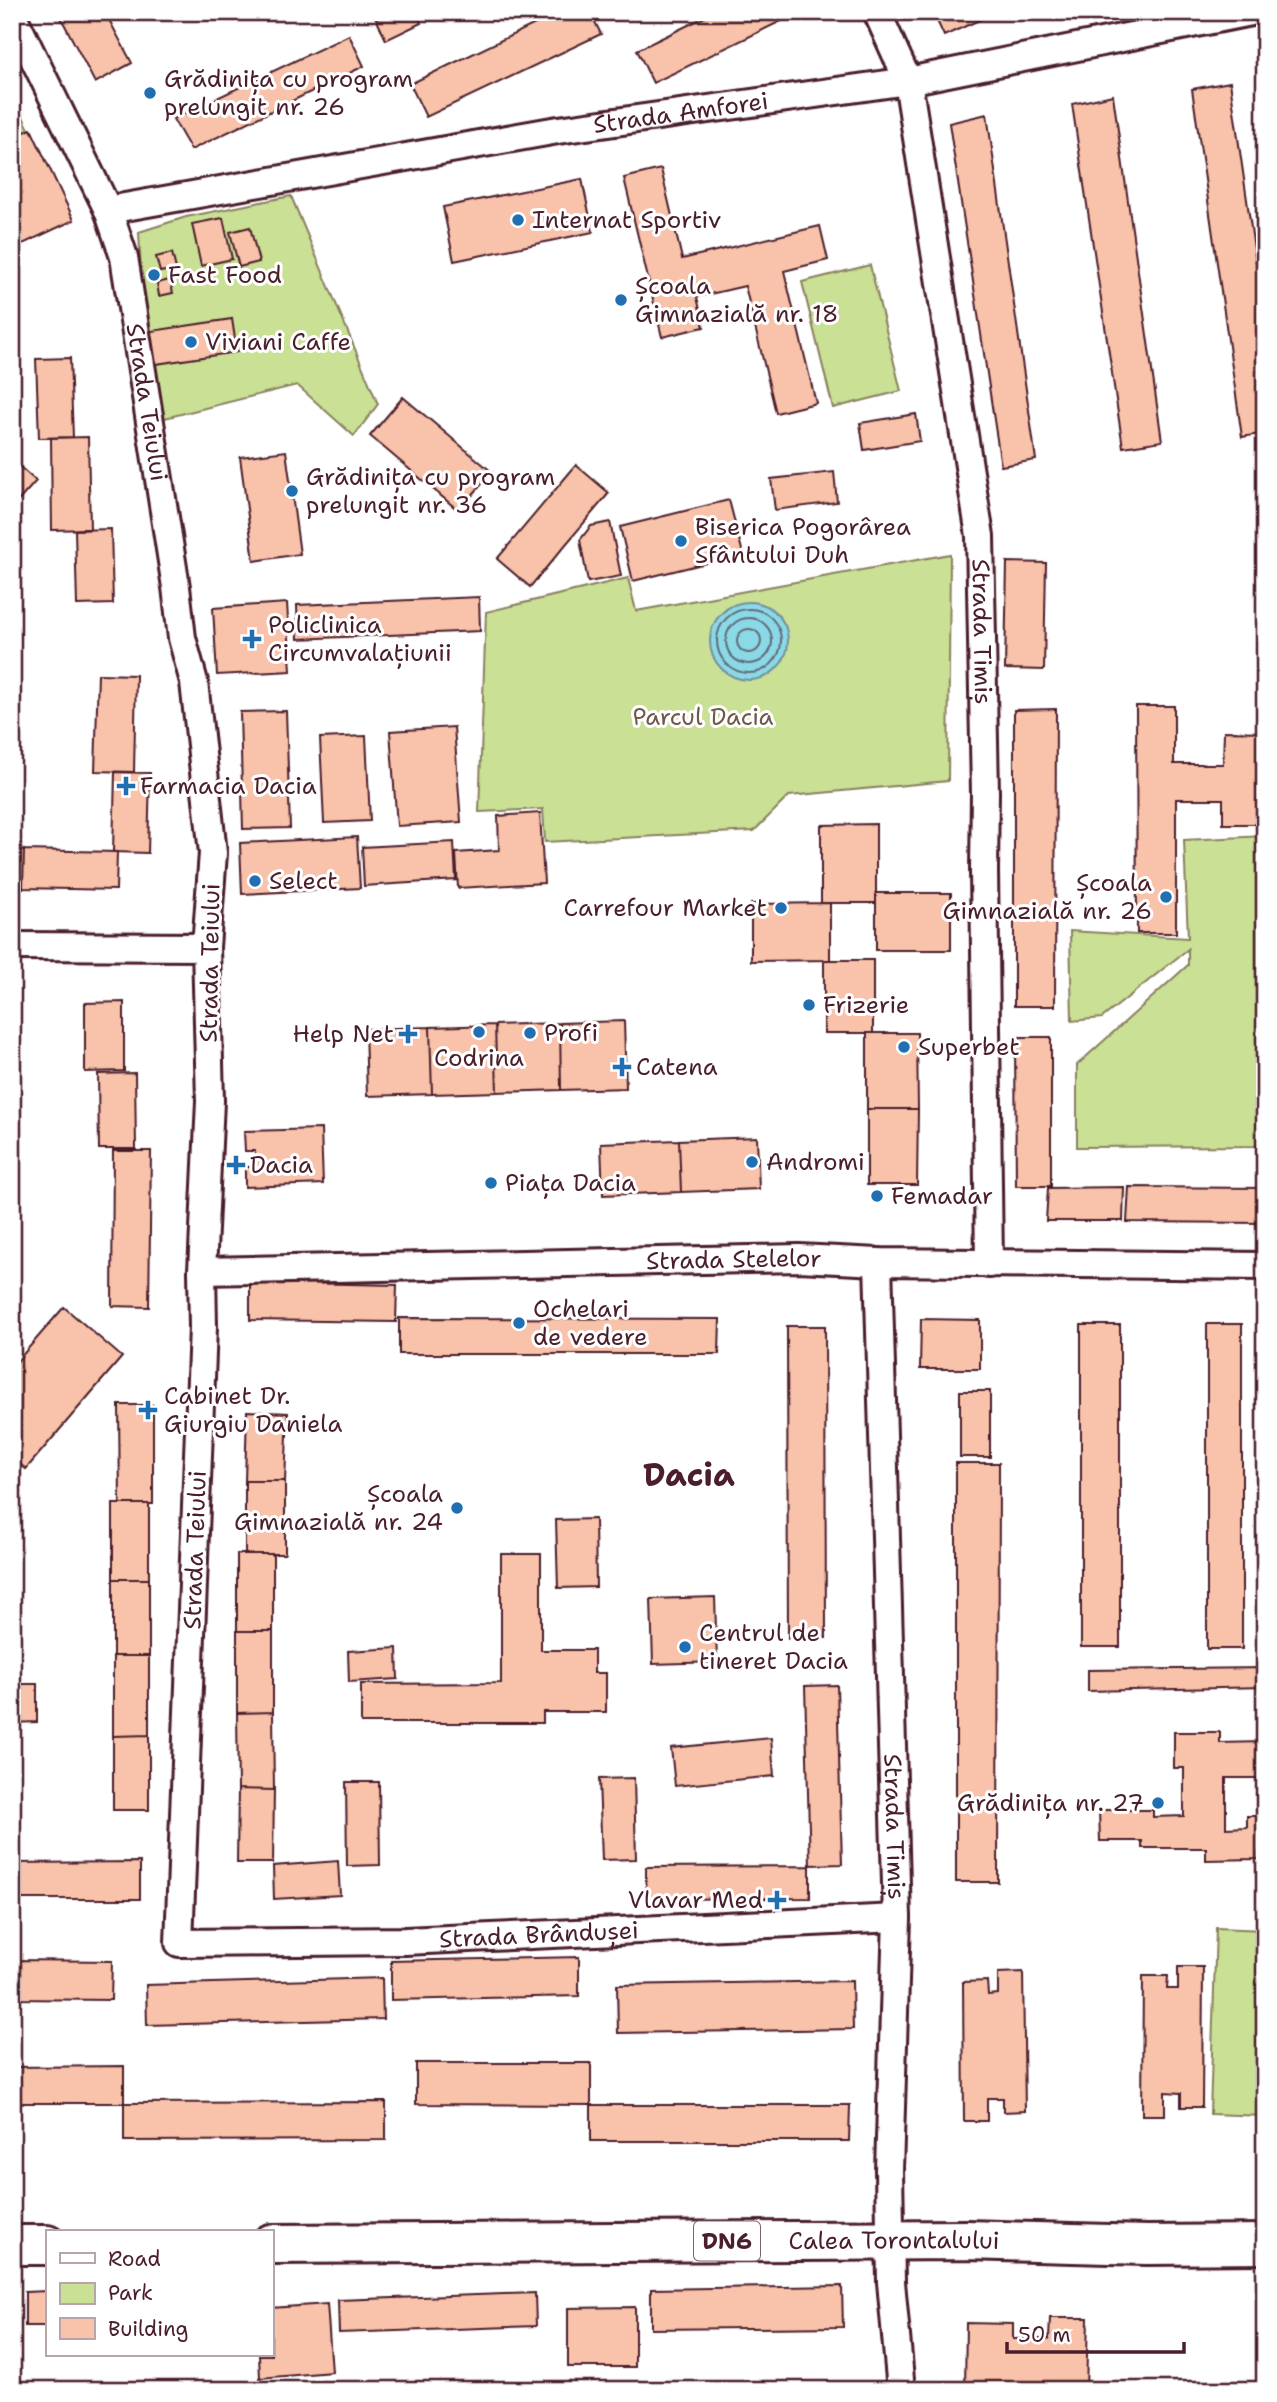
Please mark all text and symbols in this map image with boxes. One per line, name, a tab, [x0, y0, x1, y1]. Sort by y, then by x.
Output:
place label: Grădinița cu program prelungit nr. 26	[164, 63, 413, 123]
marker: Grădinița cu program prelungit nr. 26	[142, 85, 158, 101]
street label: Strada Amforei	[591, 85, 770, 141]
place label: Internat Sportiv	[532, 204, 721, 236]
marker: Internat Sportiv	[510, 212, 526, 228]
place label: Fast Food	[168, 259, 282, 291]
marker: Fast Food	[146, 267, 162, 283]
place label: Școala Gimnazială nr. 18	[635, 270, 838, 330]
marker: Școala Gimnazială nr. 18	[613, 292, 629, 308]
street label: Strada Teiului	[119, 321, 175, 483]
place label: Viviani Caffe	[205, 326, 351, 358]
marker: Viviani Caffe	[183, 334, 199, 350]
place label: Grădinița cu program prelungit nr. 36	[306, 461, 555, 521]
marker: Grădinița cu program prelungit nr. 36	[284, 483, 300, 499]
place label: Biserica Pogorârea Sfântului Duh	[695, 511, 911, 571]
marker: Biserica Pogorârea Sfântului Duh	[673, 533, 689, 549]
street label: Strada Timiș	[964, 558, 999, 705]
place label: Policlinica Circumvalațiunii	[268, 609, 452, 669]
marker: Policlinica Circumvalațiunii	[242, 629, 262, 649]
park label: Parcul Dacia	[632, 701, 774, 733]
place label: Farmacia Dacia	[140, 770, 317, 802]
marker: Farmacia Dacia	[118, 778, 134, 794]
place label: Select	[269, 865, 338, 897]
place label: Școala Gimnazială nr. 26	[942, 867, 1152, 927]
marker: Select	[247, 873, 263, 889]
street label: Strada Teiului	[193, 883, 227, 1043]
marker: Școala Gimnazială nr. 26	[1158, 889, 1174, 905]
place label: Carrefour Market	[564, 892, 767, 924]
marker: Carrefour Market	[773, 900, 789, 916]
place label: Frizerie	[823, 989, 909, 1021]
marker: Frizerie	[801, 997, 817, 1013]
place label: Profi	[544, 1017, 598, 1049]
place label: Help Net	[293, 1018, 394, 1050]
marker: Codrina	[471, 1024, 487, 1040]
marker: Profi	[522, 1025, 538, 1041]
marker: Help Net	[400, 1026, 416, 1042]
place label: Superbet	[918, 1031, 1020, 1063]
marker: Superbet	[896, 1039, 912, 1055]
place label: Codrina	[434, 1042, 524, 1074]
place label: Catena	[636, 1051, 718, 1083]
marker: Catena	[614, 1059, 630, 1075]
place label: Andromi	[766, 1146, 865, 1178]
place label: Dacia	[250, 1149, 313, 1181]
marker: Andromi	[744, 1154, 760, 1170]
marker: Dacia	[228, 1157, 244, 1173]
place label: Piața Dacia	[505, 1167, 636, 1199]
marker: Piața Dacia	[483, 1175, 499, 1191]
place label: Femadar	[891, 1180, 993, 1212]
marker: Femadar	[869, 1188, 885, 1204]
street label: Strada Stelelor	[646, 1242, 822, 1277]
place label: Ochelari de vedere	[533, 1293, 647, 1353]
marker: Ochelari de vedere	[511, 1315, 527, 1331]
place label: Cabinet Dr. Giurgiu Daniela	[164, 1380, 342, 1440]
marker: Cabinet Dr. Giurgiu Daniela	[138, 1400, 158, 1420]
district label: Dacia	[643, 1453, 735, 1496]
street label: Strada Teiului	[176, 1470, 214, 1630]
place label: Școala Gimnazială nr. 24	[234, 1478, 443, 1538]
marker: Școala Gimnazială nr. 24	[449, 1500, 465, 1516]
place label: Centrul de tineret Dacia	[699, 1617, 848, 1677]
marker: Centrul de tineret Dacia	[677, 1639, 693, 1655]
street label: Strada Timiș	[876, 1753, 912, 1900]
place label: Grădinița nr. 27	[957, 1787, 1144, 1819]
marker: Grădinița nr. 27	[1150, 1795, 1166, 1811]
place label: Vlavar Med	[628, 1884, 763, 1916]
marker: Vlavar Med	[769, 1892, 785, 1908]
street label: Strada Brândușei	[438, 1914, 639, 1955]
road number: DN6	[694, 2222, 760, 2260]
street label: Calea Torontalului	[788, 2224, 1000, 2257]
legend	[46, 2230, 273, 2356]
text: Road	[108, 2245, 161, 2273]
text: Park	[108, 2279, 153, 2307]
scale bar	[1007, 2311, 1184, 2355]
text: Building	[108, 2315, 188, 2343]
text: 50 m	[1018, 2321, 1071, 2349]

